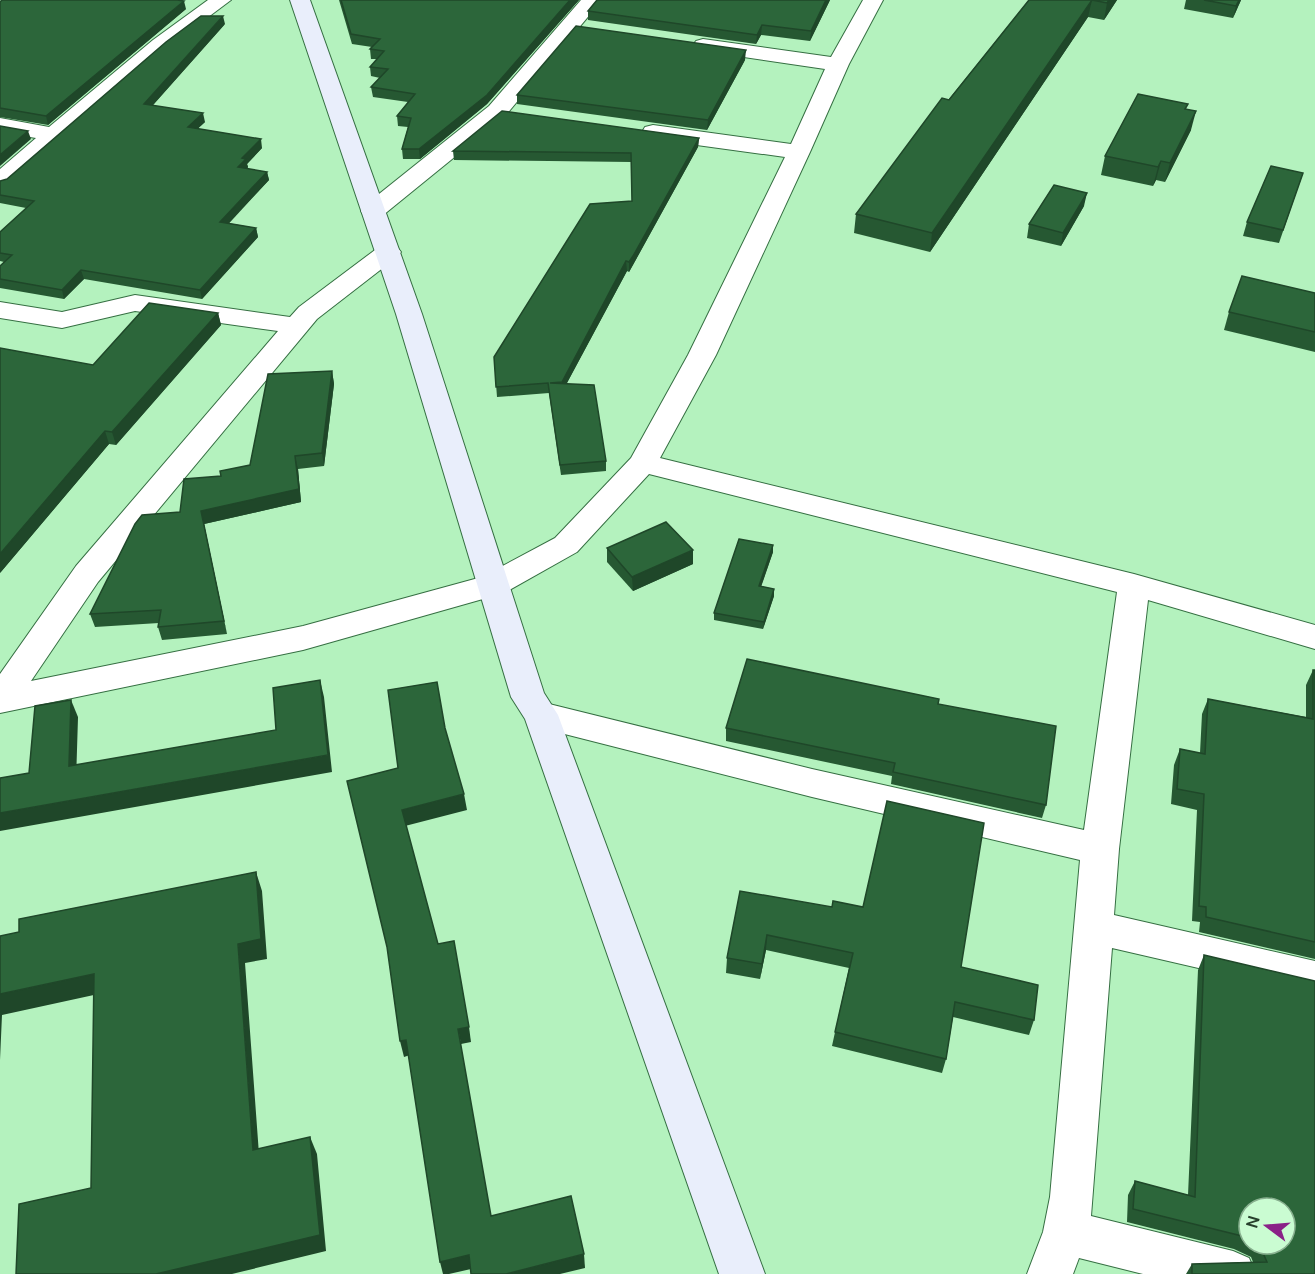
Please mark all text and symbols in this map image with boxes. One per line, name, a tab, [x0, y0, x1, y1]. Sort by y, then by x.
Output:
north arrow	[1237, 1196, 1297, 1256]
text: N	[1240, 1213, 1265, 1230]

